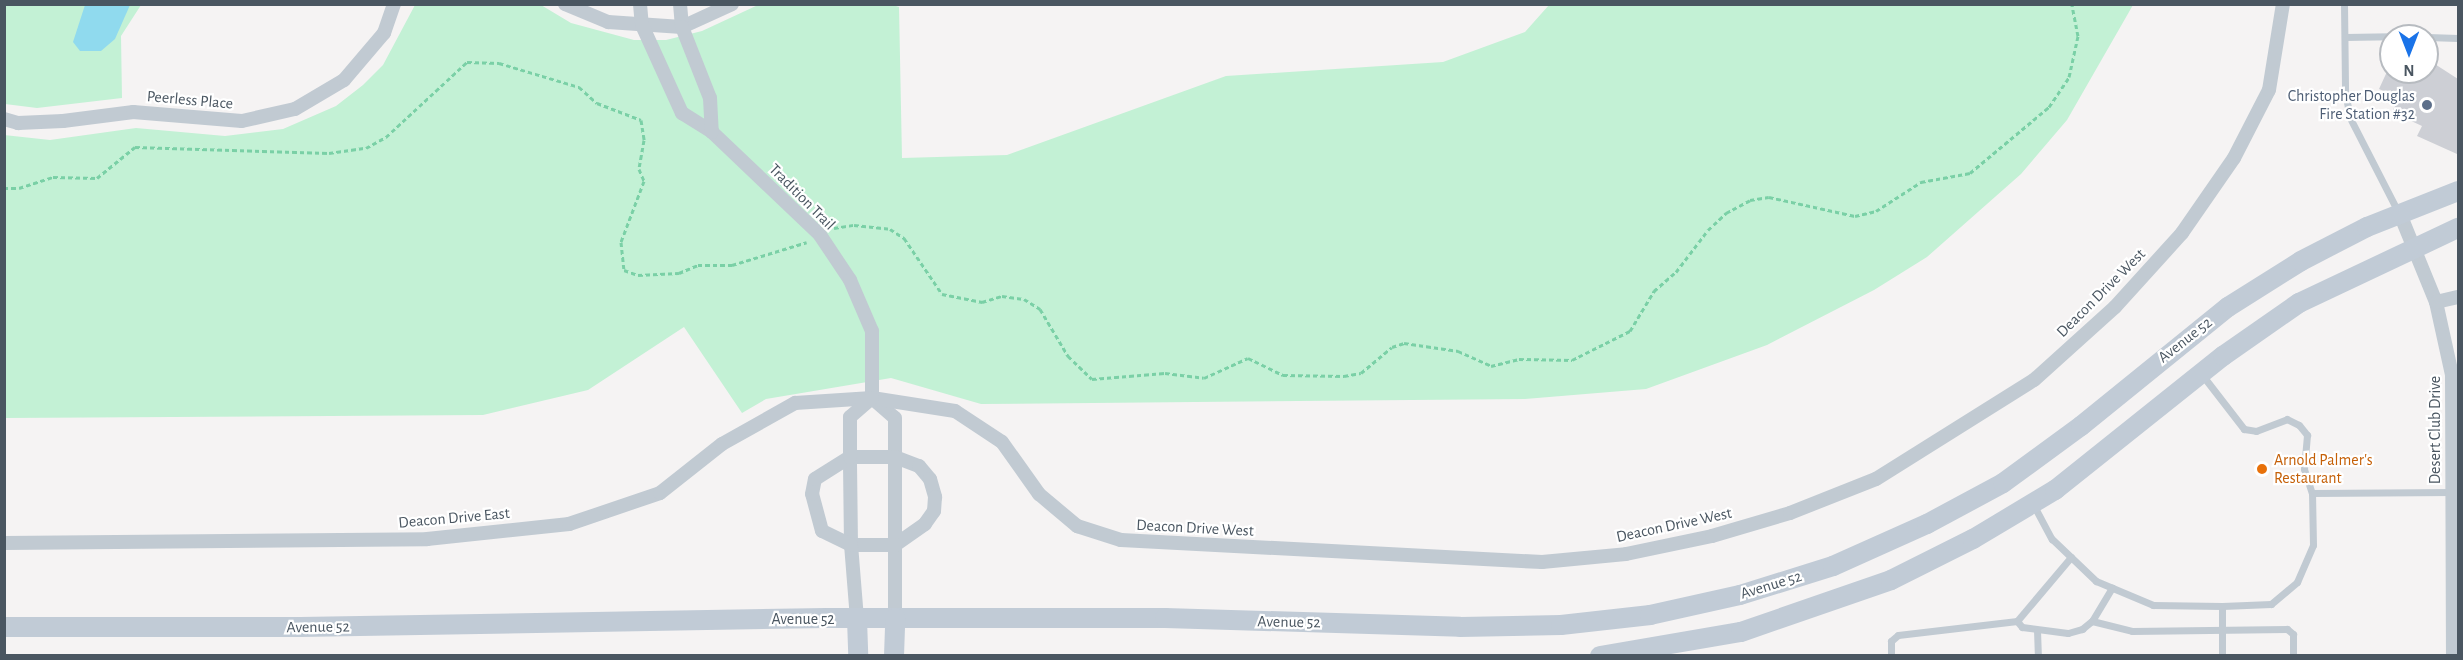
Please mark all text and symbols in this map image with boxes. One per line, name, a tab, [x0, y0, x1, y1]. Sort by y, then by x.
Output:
north arrow	[2379, 24, 2439, 84]
text: N	[2403, 62, 2415, 78]
place label: Christopher Douglas Fire Station #32	[2288, 86, 2415, 124]
street label: Peerless Place	[146, 87, 234, 113]
marker: Christopher Douglas Fire Station #32	[2420, 98, 2434, 112]
street label: Tradition Trail	[765, 160, 839, 234]
street label: Deacon Drive West	[2053, 245, 2149, 341]
street label: Avenue 52	[2154, 313, 2216, 367]
street label: Desert Club Drive	[2425, 376, 2445, 484]
place label: Arnold Palmer's Restaurant	[2274, 450, 2373, 488]
marker: Arnold Palmer's Restaurant	[2255, 462, 2269, 476]
street label: Deacon Drive West	[1614, 503, 1734, 547]
street label: Deacon Drive East	[398, 504, 510, 532]
street label: Deacon Drive West	[1136, 515, 1254, 541]
street label: Avenue 52	[1738, 567, 1804, 603]
street label: Avenue 52	[771, 609, 835, 629]
street label: Avenue 52	[1257, 612, 1321, 632]
street label: Avenue 52	[286, 617, 350, 637]

